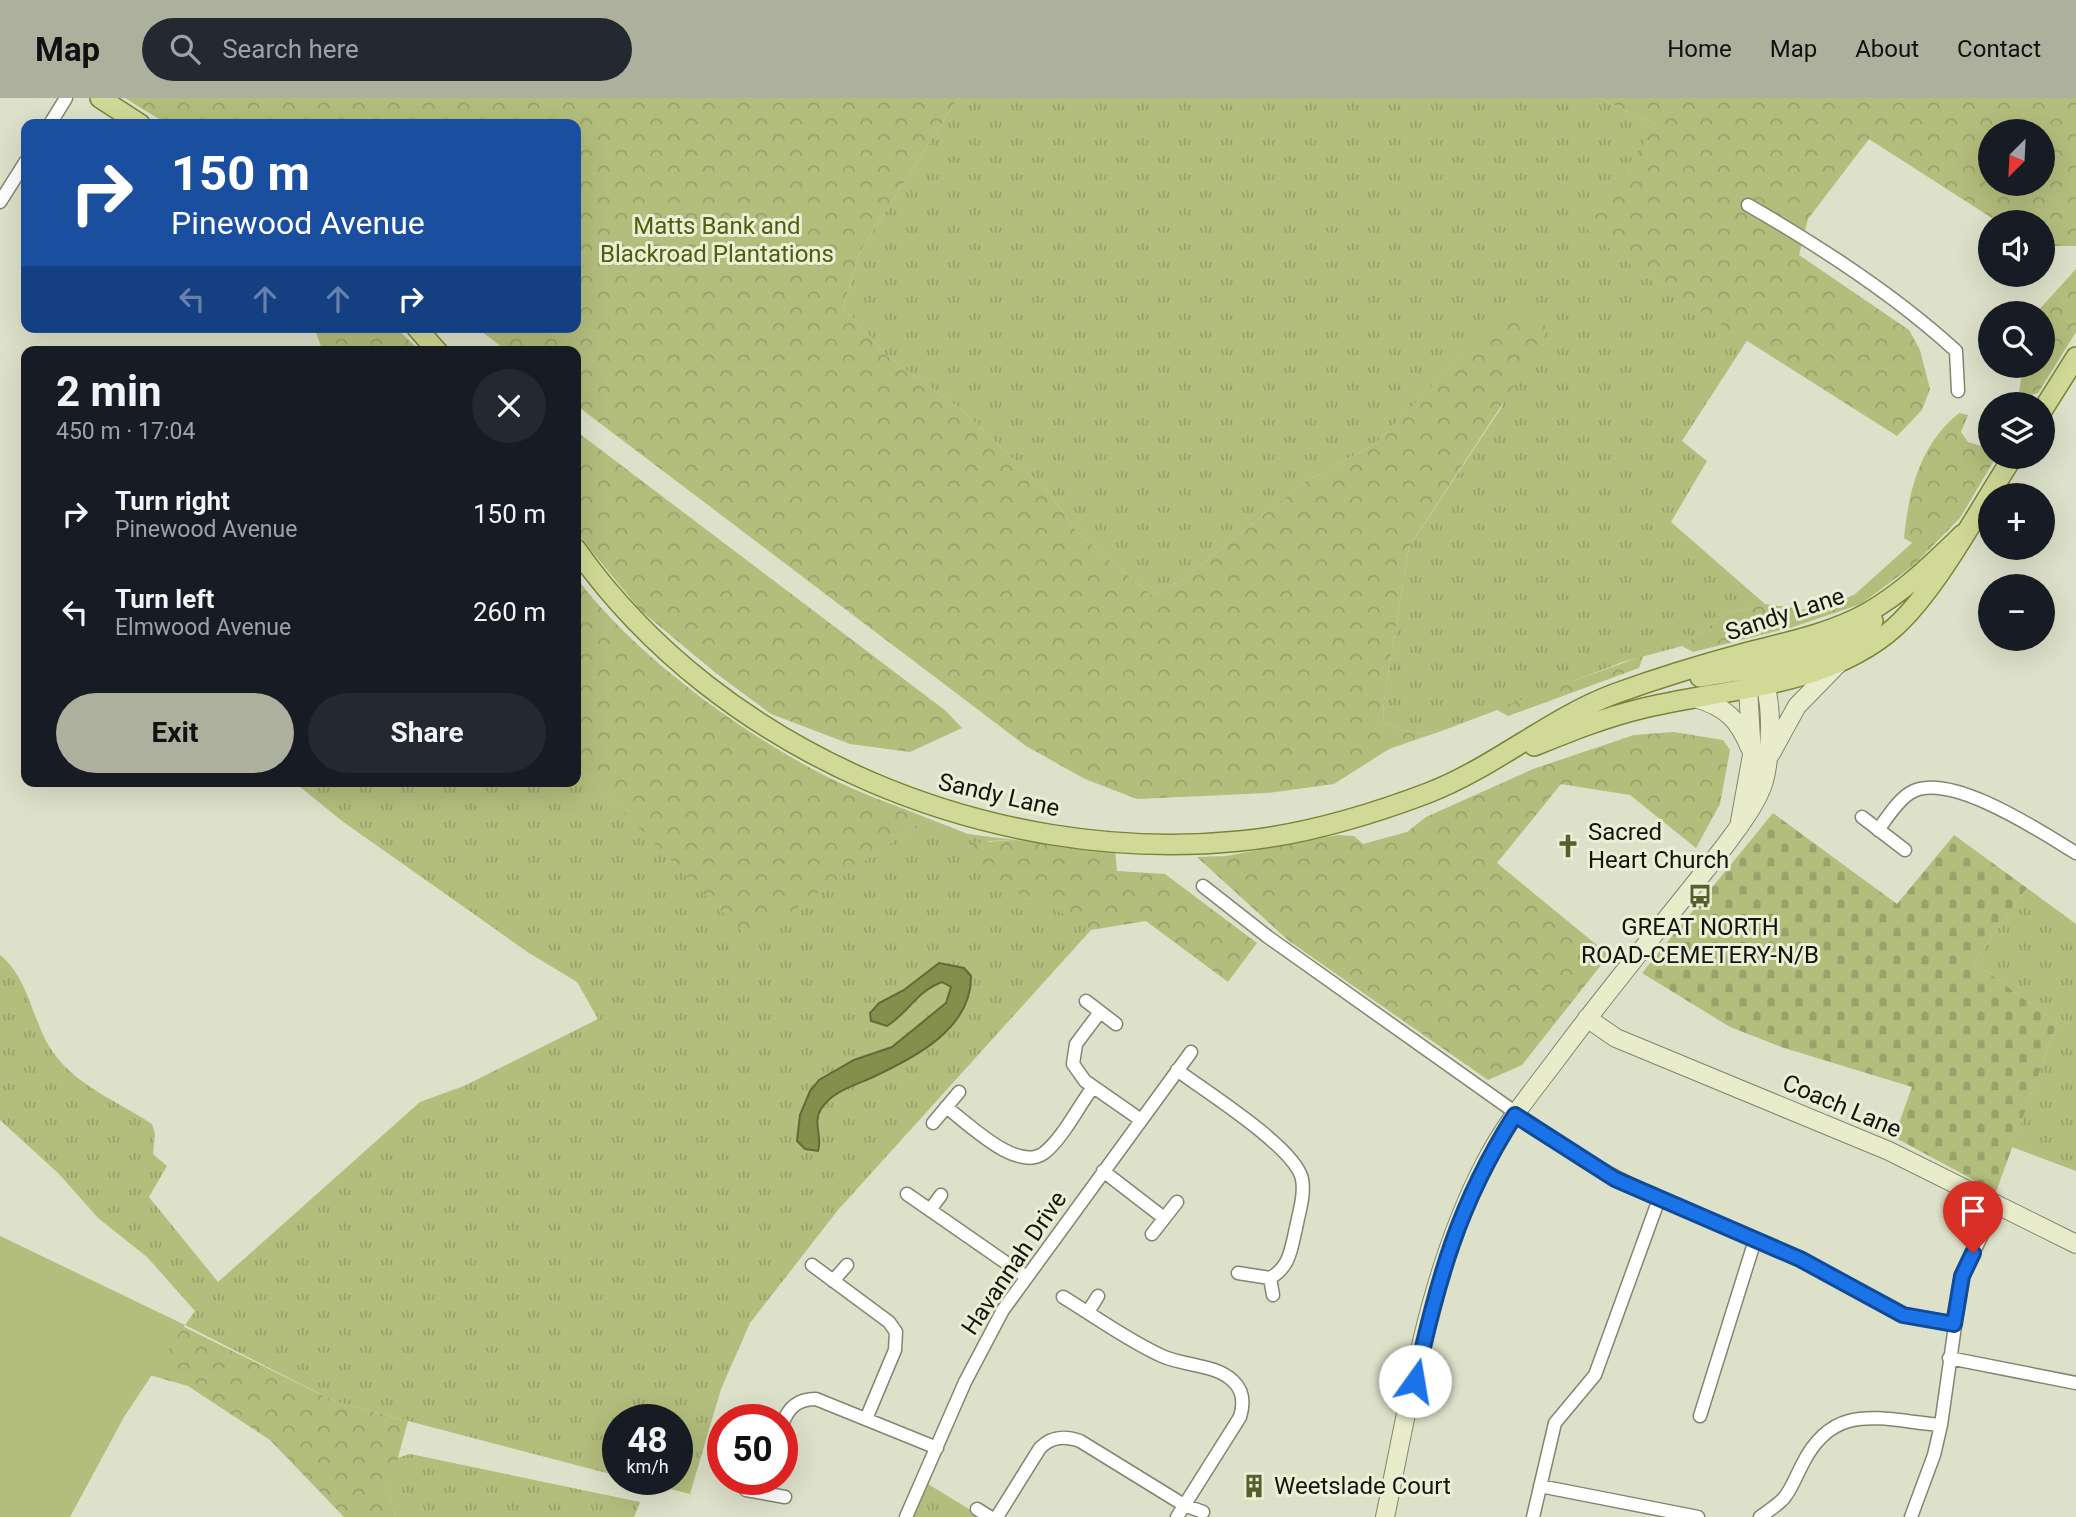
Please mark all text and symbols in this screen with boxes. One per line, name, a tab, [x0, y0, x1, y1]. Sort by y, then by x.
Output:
search box	[142, 18, 632, 81]
text: Map	[35, 30, 100, 69]
icon: search	[166, 30, 204, 68]
text: Search here	[222, 34, 359, 64]
text: Home	[1667, 35, 1732, 63]
text: Map	[1770, 35, 1817, 63]
text: About	[1855, 35, 1919, 63]
text: Contact	[1957, 35, 2041, 63]
north arrow	[1978, 119, 2054, 196]
map controls	[1978, 119, 2055, 651]
text: 150 m	[171, 145, 310, 202]
icon: right	[56, 147, 147, 238]
text: Pinewood Avenue	[171, 204, 425, 242]
button: sound	[1978, 210, 2055, 287]
park label: Matts Bank and Blackroad Plantations	[600, 212, 834, 268]
icon: left	[173, 280, 211, 318]
icon: ahead	[246, 280, 284, 318]
icon: ahead	[319, 280, 357, 318]
icon: right	[392, 280, 430, 318]
button: search	[1978, 301, 2055, 378]
text: 2 min	[56, 367, 162, 416]
button: close	[472, 369, 546, 443]
button: layers	[1978, 392, 2055, 469]
text: 450 m · 17:04	[56, 418, 195, 445]
button: +	[1978, 483, 2055, 560]
text: Turn right	[115, 486, 230, 516]
icon: right	[56, 495, 94, 533]
text: 150 m	[473, 499, 546, 529]
text: Pinewood Avenue	[115, 516, 297, 543]
button: −	[1978, 574, 2055, 651]
street label: Sandy Lane	[1722, 582, 1848, 646]
text: Turn left	[115, 584, 214, 614]
icon: left	[56, 593, 94, 631]
text: 260 m	[473, 597, 546, 627]
text: Elmwood Avenue	[115, 614, 291, 641]
button: Exit	[56, 693, 294, 773]
button: Share	[308, 693, 546, 773]
street label: Sandy Lane	[936, 767, 1062, 823]
place label: Sacred Heart Church	[1588, 818, 1729, 874]
church icon: Sacred Heart Church	[1554, 832, 1582, 860]
bus stop icon: GREAT NORTH ROAD-CEMETERY-N/B	[1686, 882, 1714, 910]
place label: GREAT NORTH ROAD-CEMETERY-N/B	[1581, 913, 1819, 969]
street label: Coach Lane	[1779, 1068, 1905, 1144]
pin	[1943, 1181, 2003, 1253]
street label: Havannah Drive	[956, 1186, 1072, 1340]
icon: arrive	[1954, 1192, 1992, 1230]
position arrow	[1378, 1344, 1452, 1418]
speed limit sign: 50	[707, 1404, 798, 1495]
text: 48	[627, 1420, 668, 1461]
text: km/h	[626, 1456, 669, 1477]
building icon: Weetslade Court	[1240, 1472, 1268, 1500]
place label: Weetslade Court	[1274, 1472, 1451, 1500]

